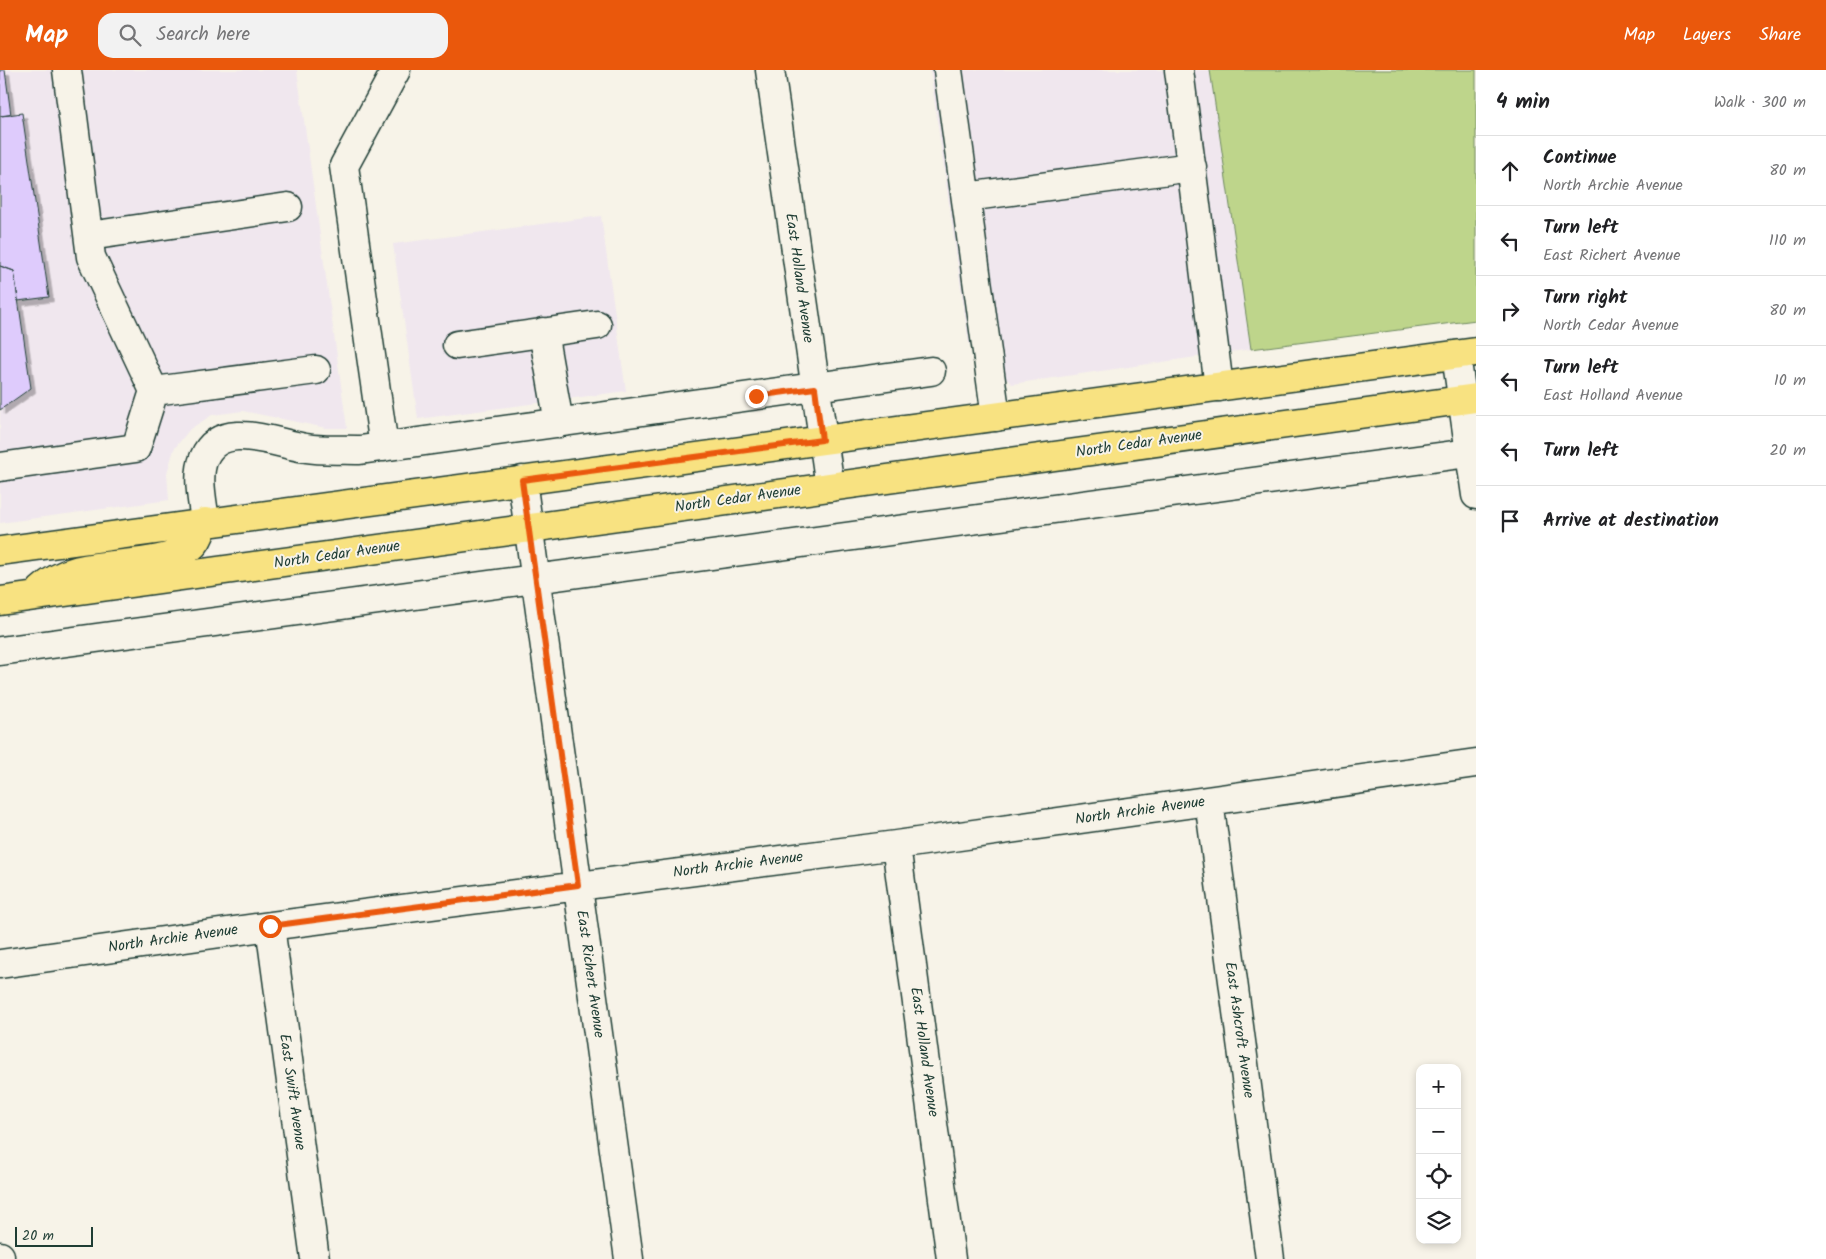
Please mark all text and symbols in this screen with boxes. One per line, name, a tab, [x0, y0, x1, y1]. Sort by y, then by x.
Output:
search box	[98, 13, 448, 58]
text: Map	[25, 16, 68, 55]
text: Search here	[156, 20, 250, 50]
icon: search	[116, 21, 144, 49]
text: Map	[1624, 21, 1655, 50]
text: Layers	[1683, 21, 1731, 50]
text: Share	[1759, 21, 1801, 50]
text: 4 min	[1496, 86, 1550, 119]
text: Walk · 300 m	[1714, 90, 1806, 115]
text: Continue	[1543, 143, 1616, 173]
icon: ahead	[1496, 157, 1524, 185]
text: 80 m	[1769, 158, 1806, 183]
text: North Archie Avenue	[1543, 173, 1683, 198]
street label: East Holland Avenue	[778, 212, 820, 345]
text: Turn left	[1543, 213, 1618, 243]
icon: left	[1496, 227, 1524, 255]
text: 110 m	[1769, 228, 1806, 253]
text: East Richert Avenue	[1543, 243, 1680, 268]
text: Turn right	[1543, 283, 1628, 313]
icon: right	[1496, 297, 1524, 325]
text: 80 m	[1769, 298, 1806, 323]
text: North Cedar Avenue	[1543, 313, 1679, 338]
text: Turn left	[1543, 353, 1618, 383]
icon: left	[1496, 367, 1524, 395]
text: 10 m	[1774, 368, 1806, 393]
text: East Holland Avenue	[1543, 383, 1683, 408]
route end	[745, 385, 768, 408]
street label: North Cedar Avenue	[1074, 423, 1204, 465]
text: Turn left	[1543, 436, 1618, 466]
icon: left	[1496, 437, 1524, 465]
text: 20 m	[1770, 438, 1806, 463]
street label: North Cedar Avenue	[673, 478, 803, 520]
text: Arrive at destination	[1543, 506, 1719, 536]
icon: arrive	[1496, 507, 1524, 535]
street label: North Cedar Avenue	[272, 534, 402, 576]
street label: North Archie Avenue	[1073, 790, 1207, 832]
street label: North Archie Avenue	[671, 845, 805, 885]
street label: East Richert Avenue	[569, 909, 611, 1040]
route start	[259, 915, 282, 938]
street label: North Archie Avenue	[106, 918, 240, 960]
street label: East Ashcroft Avenue	[1218, 960, 1260, 1100]
street label: East Holland Avenue	[903, 986, 945, 1119]
street label: East Swift Avenue	[272, 1032, 312, 1152]
map controls	[1416, 1064, 1461, 1244]
button: +	[1416, 1064, 1461, 1109]
button: −	[1416, 1109, 1461, 1154]
button: locate	[1416, 1154, 1461, 1199]
button: layers	[1416, 1199, 1461, 1244]
scale bar	[15, 1224, 92, 1247]
text: 20 m	[22, 1225, 54, 1247]

